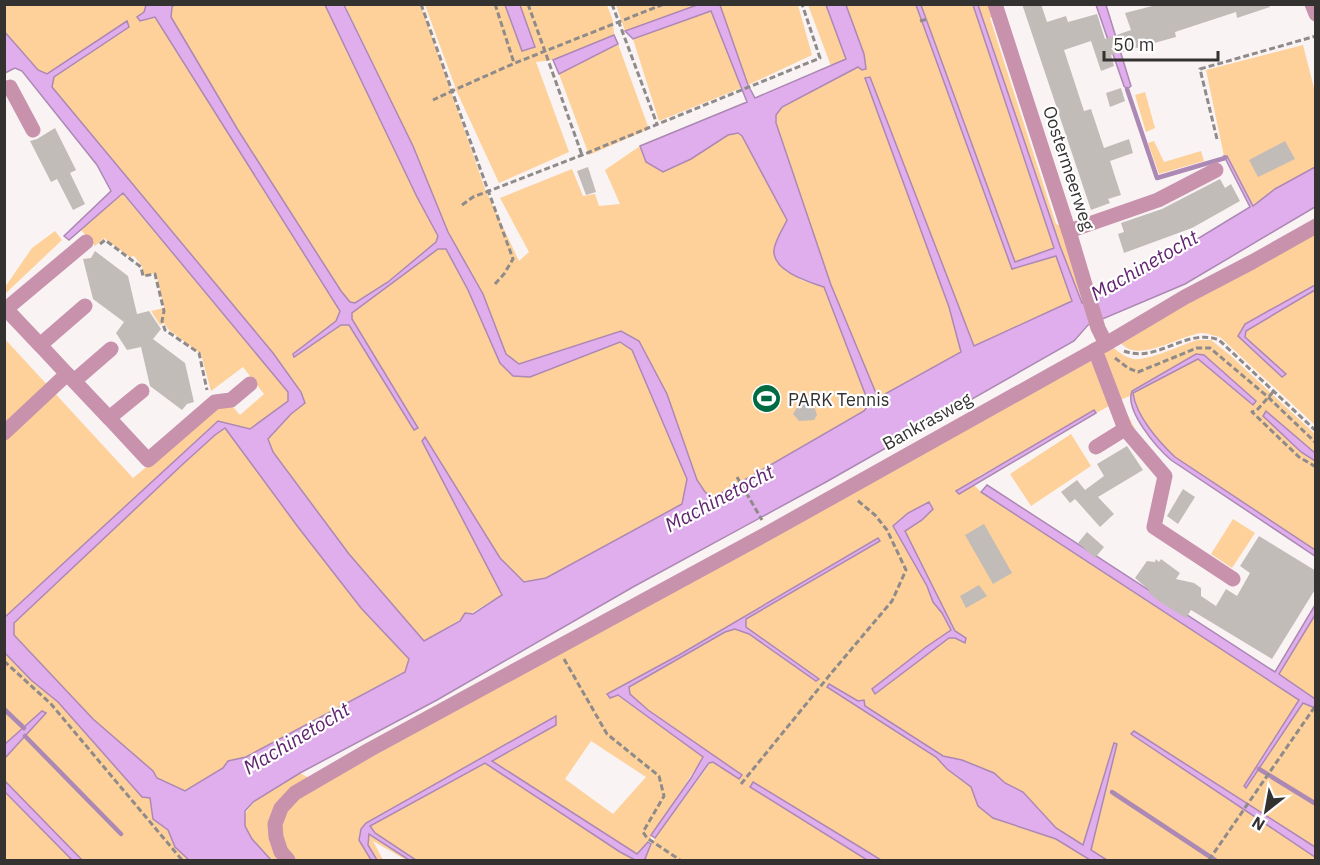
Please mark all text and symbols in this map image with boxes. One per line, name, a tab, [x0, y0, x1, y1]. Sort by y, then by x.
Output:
scale bar	[1104, 24, 1218, 62]
text: 50 m	[1113, 33, 1155, 56]
street label: Oostermeerweg	[1038, 103, 1100, 234]
water label: Machinetocht	[1085, 223, 1203, 307]
sports icon: PARK Tennis	[751, 383, 783, 415]
street label: Bankrasweg	[878, 387, 976, 455]
place label: PARK Tennis	[788, 388, 890, 411]
water label: Machinetocht	[660, 458, 779, 538]
water label: Machinetocht	[238, 695, 355, 780]
north arrow	[1236, 781, 1296, 841]
text: N	[1248, 812, 1268, 835]

